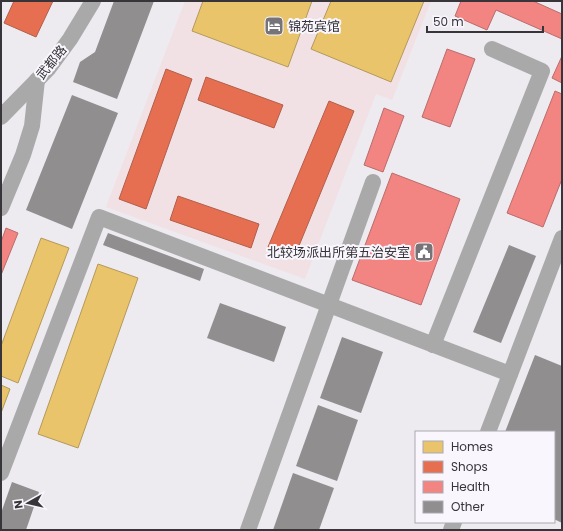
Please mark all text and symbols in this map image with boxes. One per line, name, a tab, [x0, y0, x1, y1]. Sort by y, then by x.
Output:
scale bar	[427, 8, 543, 34]
text: 50 m	[433, 13, 464, 30]
hotel icon: 锦苑宾馆	[263, 15, 285, 37]
place label: 锦苑宾馆	[288, 17, 340, 36]
street label: 武都路	[32, 41, 71, 83]
public building icon: 北较场派出所第五治安室	[413, 241, 435, 263]
place label: 北较场派出所第五治安室	[267, 243, 410, 262]
legend	[415, 431, 555, 523]
text: Homes	[451, 438, 493, 455]
text: Shops	[451, 458, 488, 475]
text: Health	[451, 478, 490, 495]
north arrow	[8, 483, 48, 523]
text: Other	[451, 498, 485, 515]
text: N	[10, 499, 27, 510]

